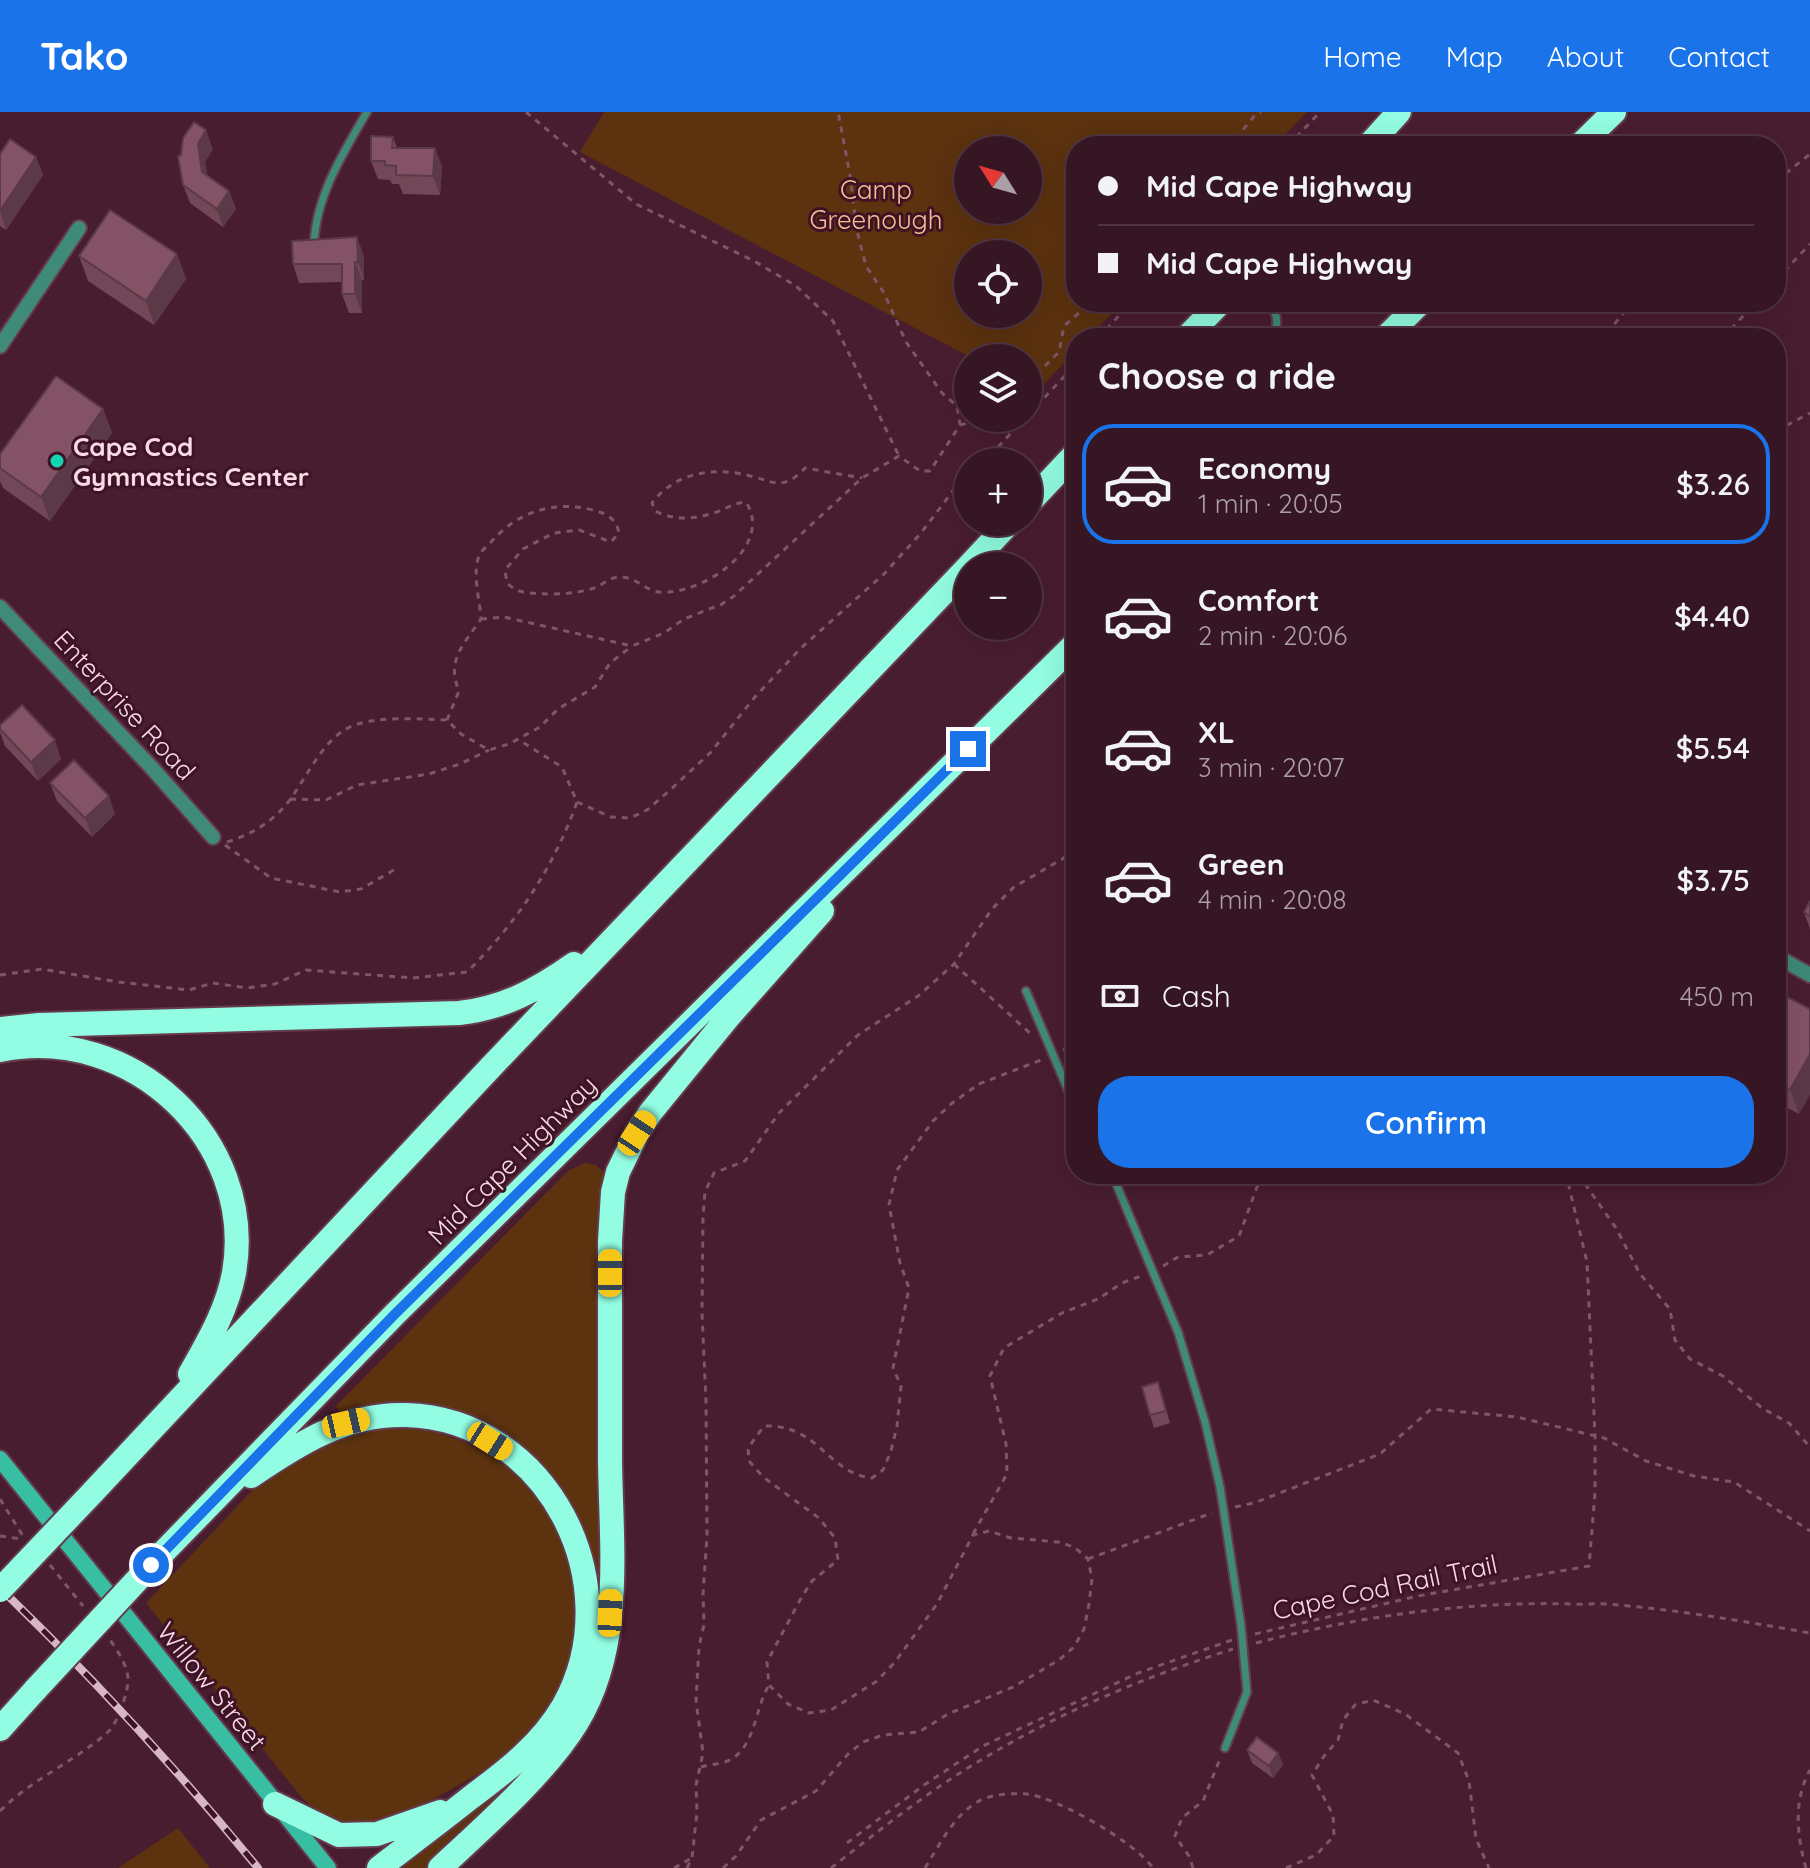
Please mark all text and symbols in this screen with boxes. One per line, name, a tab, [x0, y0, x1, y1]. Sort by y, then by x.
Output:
text: Tako	[40, 32, 128, 80]
text: Home	[1323, 39, 1402, 74]
text: Map	[1446, 39, 1503, 74]
text: About	[1547, 39, 1624, 74]
text: Contact	[1668, 39, 1770, 74]
north arrow	[954, 136, 1042, 224]
map controls	[954, 136, 1042, 640]
text: Mid Cape Highway	[1146, 167, 1412, 205]
park label: Camp Greenough	[809, 173, 943, 236]
button: locate	[954, 240, 1042, 328]
text: Mid Cape Highway	[1146, 244, 1412, 282]
button: layers	[954, 344, 1042, 432]
text: Choose a ride	[1098, 353, 1336, 398]
place label: Cape Cod Gymnastics Center	[73, 430, 309, 493]
button: +	[954, 448, 1042, 536]
icon: car	[1102, 448, 1174, 520]
text: Economy	[1198, 449, 1331, 487]
marker: Cape Cod Gymnastics Center	[48, 452, 66, 470]
text: $3.26	[1676, 465, 1750, 503]
text: 1 min · 20:05	[1198, 487, 1343, 520]
button: −	[954, 552, 1042, 640]
icon: car	[1102, 580, 1174, 652]
text: Comfort	[1198, 581, 1319, 619]
text: $4.40	[1674, 597, 1750, 635]
text: 2 min · 20:06	[1198, 619, 1347, 652]
street label: Enterprise Road	[47, 623, 203, 787]
icon: car	[1102, 712, 1174, 784]
text: XL	[1198, 713, 1235, 751]
text: $5.54	[1676, 729, 1750, 767]
route end	[950, 731, 986, 767]
text: 3 min · 20:07	[1198, 751, 1344, 784]
icon: car	[1102, 844, 1174, 916]
text: Green	[1198, 845, 1285, 883]
text: $3.75	[1677, 861, 1750, 899]
text: 4 min · 20:08	[1198, 883, 1347, 916]
icon: cash	[1098, 974, 1142, 1018]
text: Cash	[1162, 977, 1231, 1015]
text: 450 m	[1680, 980, 1754, 1013]
street label: Mid Cape Highway	[421, 1069, 603, 1251]
button: Confirm	[1098, 1076, 1754, 1168]
car	[614, 1106, 660, 1160]
car	[598, 1249, 622, 1297]
car	[320, 1406, 372, 1440]
car	[463, 1418, 517, 1464]
route start	[133, 1547, 169, 1583]
street label: Cape Cod Rail Trail	[1270, 1547, 1500, 1627]
car	[597, 1589, 623, 1637]
street label: Willow Street	[150, 1615, 274, 1757]

